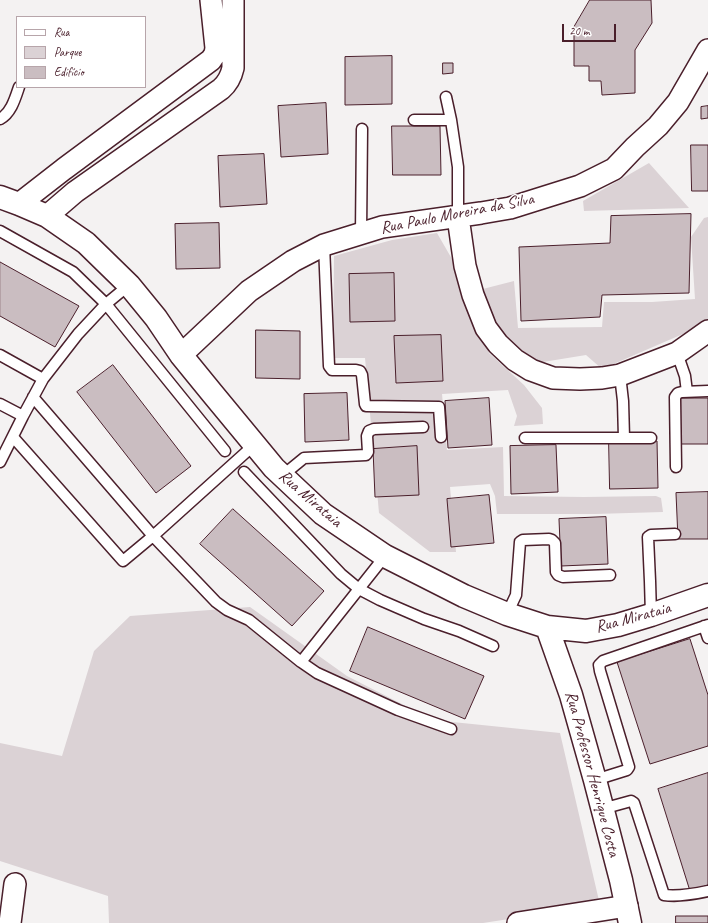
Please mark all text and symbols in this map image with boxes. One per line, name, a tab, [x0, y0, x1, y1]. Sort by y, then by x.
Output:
legend	[16, 16, 146, 88]
scale bar	[564, 16, 618, 42]
text: 20 m	[569, 23, 589, 39]
text: Rua	[54, 24, 69, 40]
text: Parque	[54, 44, 82, 60]
text: Edifício	[54, 64, 84, 80]
street label: Rua Paulo Moreira da Silva	[379, 189, 535, 239]
street label: Rua Mirataia	[274, 466, 346, 532]
street label: Rua Mirataia	[593, 598, 673, 638]
street label: Rua Professor Henrique Costa	[560, 689, 624, 859]

